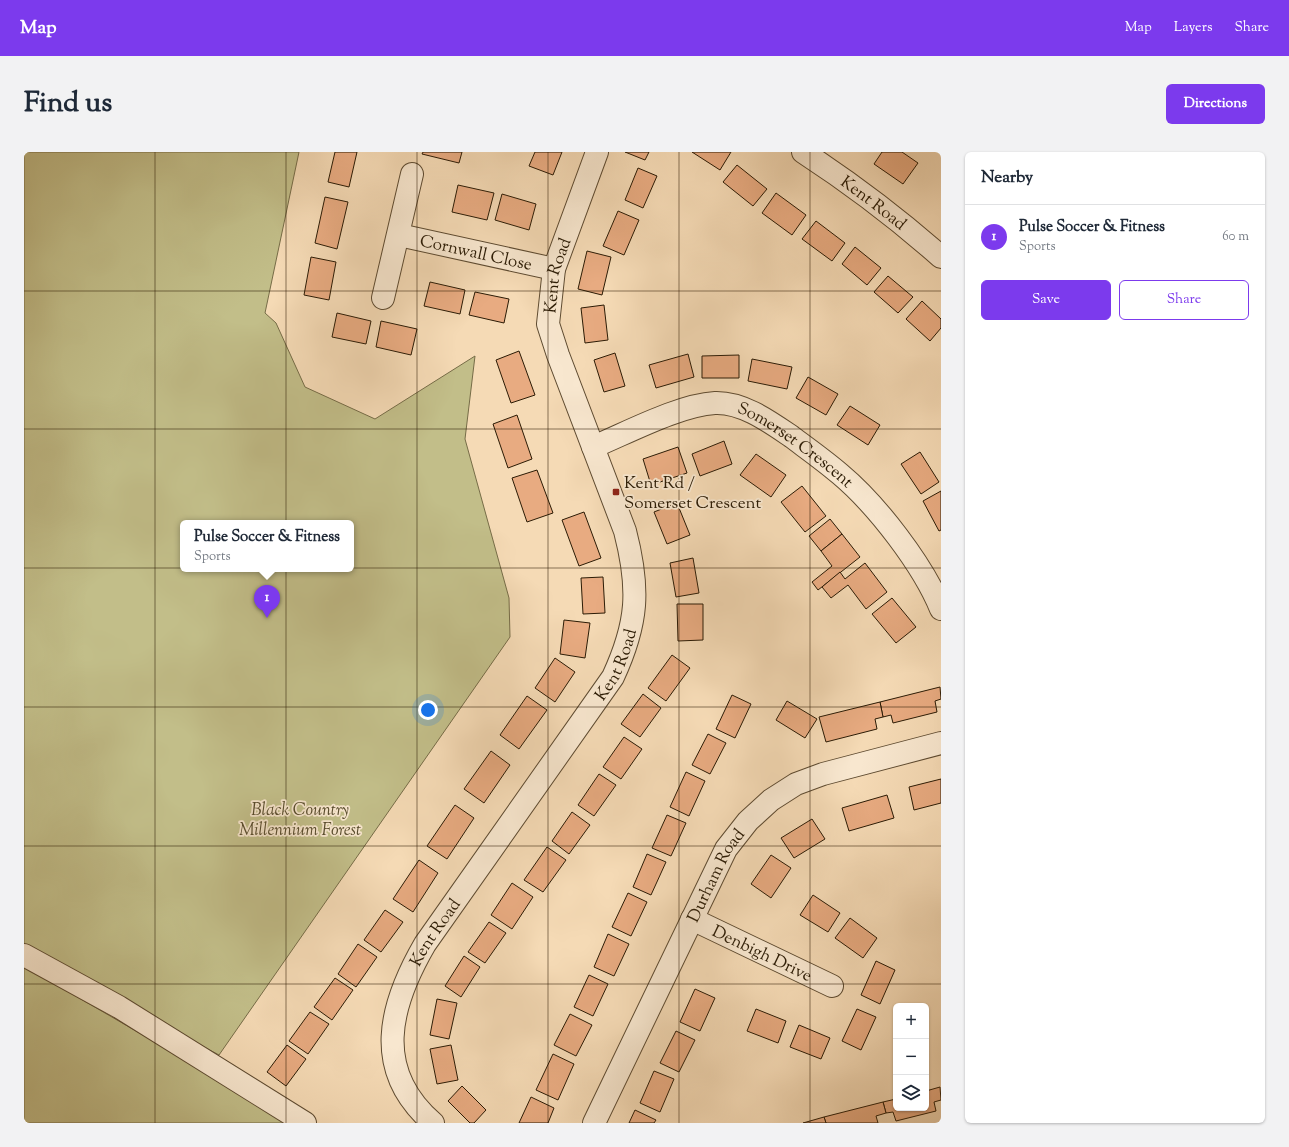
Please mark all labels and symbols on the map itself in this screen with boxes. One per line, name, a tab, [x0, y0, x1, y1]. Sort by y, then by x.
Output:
street label: Kent Road	[835, 171, 911, 237]
street label: Cornwall Close	[417, 230, 534, 278]
street label: Kent Road	[539, 235, 579, 315]
street label: Somerset Crescent	[734, 397, 858, 494]
place label: Kent Rd / Somerset Crescent	[624, 472, 761, 516]
marker: Kent Rd / Somerset Crescent	[611, 487, 621, 497]
pin: 1	[254, 585, 280, 618]
street label: Kent Road	[590, 626, 644, 706]
your location	[418, 700, 438, 720]
park label: Black Country Millennium Forest	[239, 799, 361, 843]
street label: Durham Road	[682, 824, 752, 927]
street label: Kent Road	[405, 894, 468, 971]
street label: Denbigh Drive	[708, 920, 816, 989]

